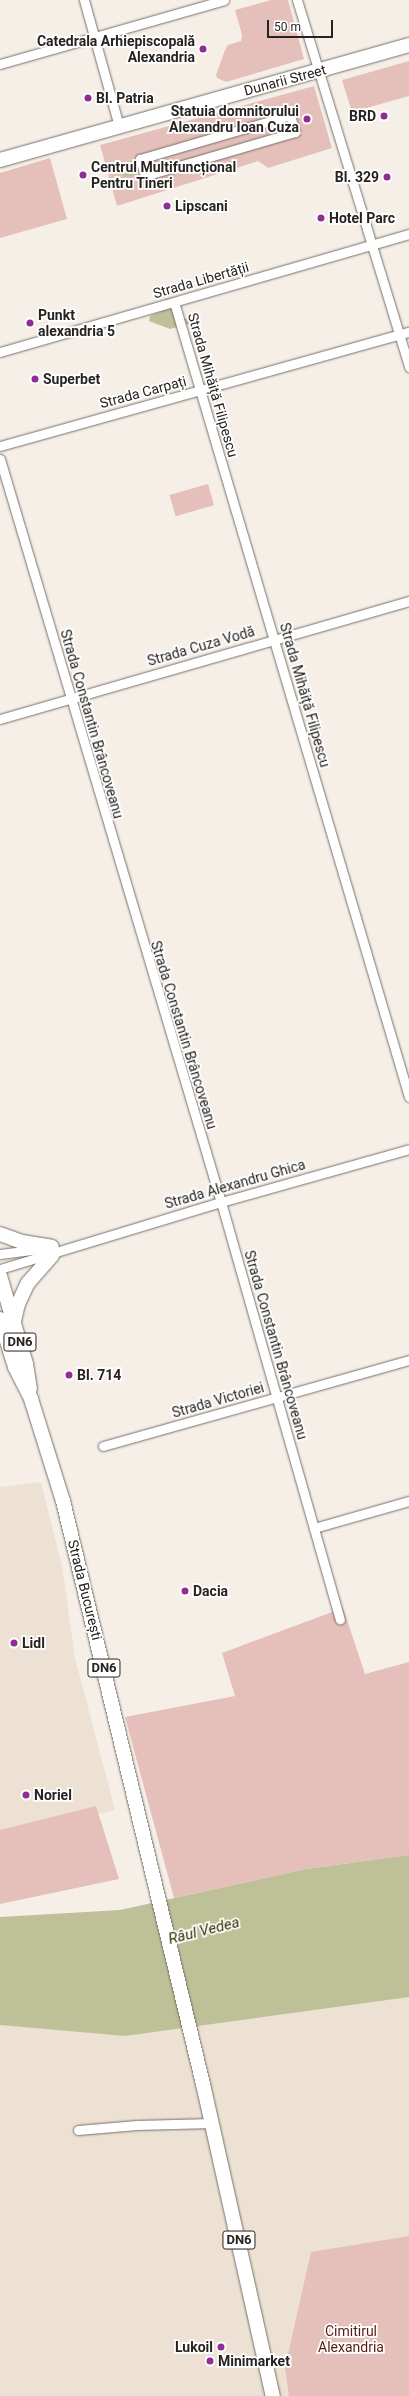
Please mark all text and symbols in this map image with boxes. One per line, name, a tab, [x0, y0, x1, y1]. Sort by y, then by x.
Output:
scale bar	[269, 12, 335, 38]
text: 50 m	[274, 20, 301, 34]
place label: Catedrala Arhiepiscopală Alexandria	[37, 33, 195, 66]
marker: Catedrala Arhiepiscopală Alexandria	[198, 44, 208, 54]
street label: Dunarii Street	[242, 61, 328, 99]
place label: Bl. Patria	[96, 90, 154, 106]
marker: Bl. Patria	[83, 93, 93, 103]
place label: Statuia domnitorului Alexandru Ioan Cuza	[169, 103, 299, 136]
place label: BRD	[349, 108, 376, 124]
marker: BRD	[379, 111, 389, 121]
marker: Statuia domnitorului Alexandru Ioan Cuza	[302, 114, 312, 124]
place label: Centrul Multifuncțional Pentru Tineri	[91, 159, 236, 192]
place label: Bl. 329	[335, 169, 379, 185]
marker: Centrul Multifuncțional Pentru Tineri	[78, 170, 88, 180]
marker: Bl. 329	[382, 172, 392, 182]
place label: Lipscani	[175, 198, 228, 214]
marker: Lipscani	[162, 201, 172, 211]
place label: Hotel Parc	[329, 210, 395, 226]
marker: Hotel Parc	[316, 213, 326, 223]
street label: Strada Libertății	[151, 258, 251, 302]
place label: Punkt alexandria 5	[38, 307, 115, 340]
street label: Strada Mihăiță Filipescu	[184, 311, 242, 459]
marker: Punkt alexandria 5	[25, 318, 35, 328]
place label: Superbet	[43, 371, 100, 387]
street label: Strada Carpați	[98, 372, 188, 412]
marker: Superbet	[30, 374, 40, 384]
street label: Strada Mihăiță Filipescu	[276, 621, 334, 769]
street label: Strada Cuza Vodă	[145, 623, 257, 669]
street label: Strada Constantin Brâncoveanu	[57, 627, 127, 821]
street label: Strada Constantin Brâncoveanu	[147, 939, 221, 1131]
street label: Strada Alexandru Ghica	[163, 1156, 307, 1212]
street label: Strada Constantin Brâncoveanu	[241, 1248, 311, 1442]
road number: DN6	[3, 1331, 37, 1353]
place label: Bl. 714	[77, 1367, 121, 1383]
marker: Bl. 714	[64, 1370, 74, 1380]
street label: Strada Victoriei	[170, 1379, 266, 1421]
street label: Strada București	[64, 1538, 106, 1642]
place label: Dacia	[193, 1583, 228, 1599]
marker: Dacia	[180, 1586, 190, 1596]
place label: Lidl	[22, 1635, 45, 1651]
marker: Lidl	[9, 1638, 19, 1648]
road number: DN6	[87, 1657, 121, 1679]
place label: Noriel	[34, 1787, 72, 1803]
marker: Noriel	[21, 1790, 31, 1800]
water label: Râul Vedea	[167, 1913, 241, 1949]
road number: DN6	[222, 2229, 256, 2251]
park label: Cimitirul Alexandria	[318, 2323, 384, 2356]
place label: Lukoil	[175, 2339, 213, 2355]
marker: Lukoil	[216, 2342, 226, 2352]
place label: Minimarket	[218, 2353, 290, 2369]
marker: Minimarket	[205, 2356, 215, 2366]

